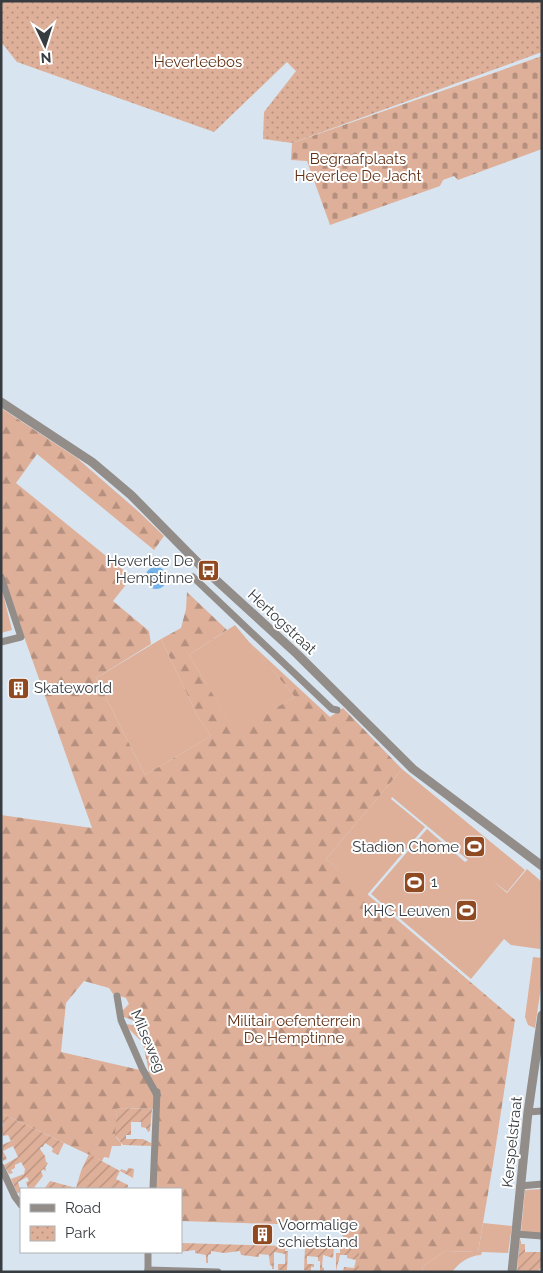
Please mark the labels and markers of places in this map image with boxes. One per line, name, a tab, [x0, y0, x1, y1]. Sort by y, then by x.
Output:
place label: Heverlee De Hemptinne	[107, 552, 193, 587]
bus stop icon: Heverlee De Hemptinne	[197, 558, 221, 582]
building icon: Skateworld	[6, 676, 30, 700]
place label: Skateworld	[34, 679, 112, 697]
sports icon: Stadion Chome	[463, 835, 487, 859]
place label: Stadion Chome	[352, 838, 459, 856]
sports icon: 1	[403, 870, 427, 894]
place label: 1	[431, 873, 438, 891]
sports icon: KHC Leuven	[454, 899, 478, 923]
place label: KHC Leuven	[364, 902, 450, 920]
place label: Voormalige schietstand	[278, 1216, 358, 1251]
building icon: Voormalige schietstand	[250, 1222, 274, 1246]

